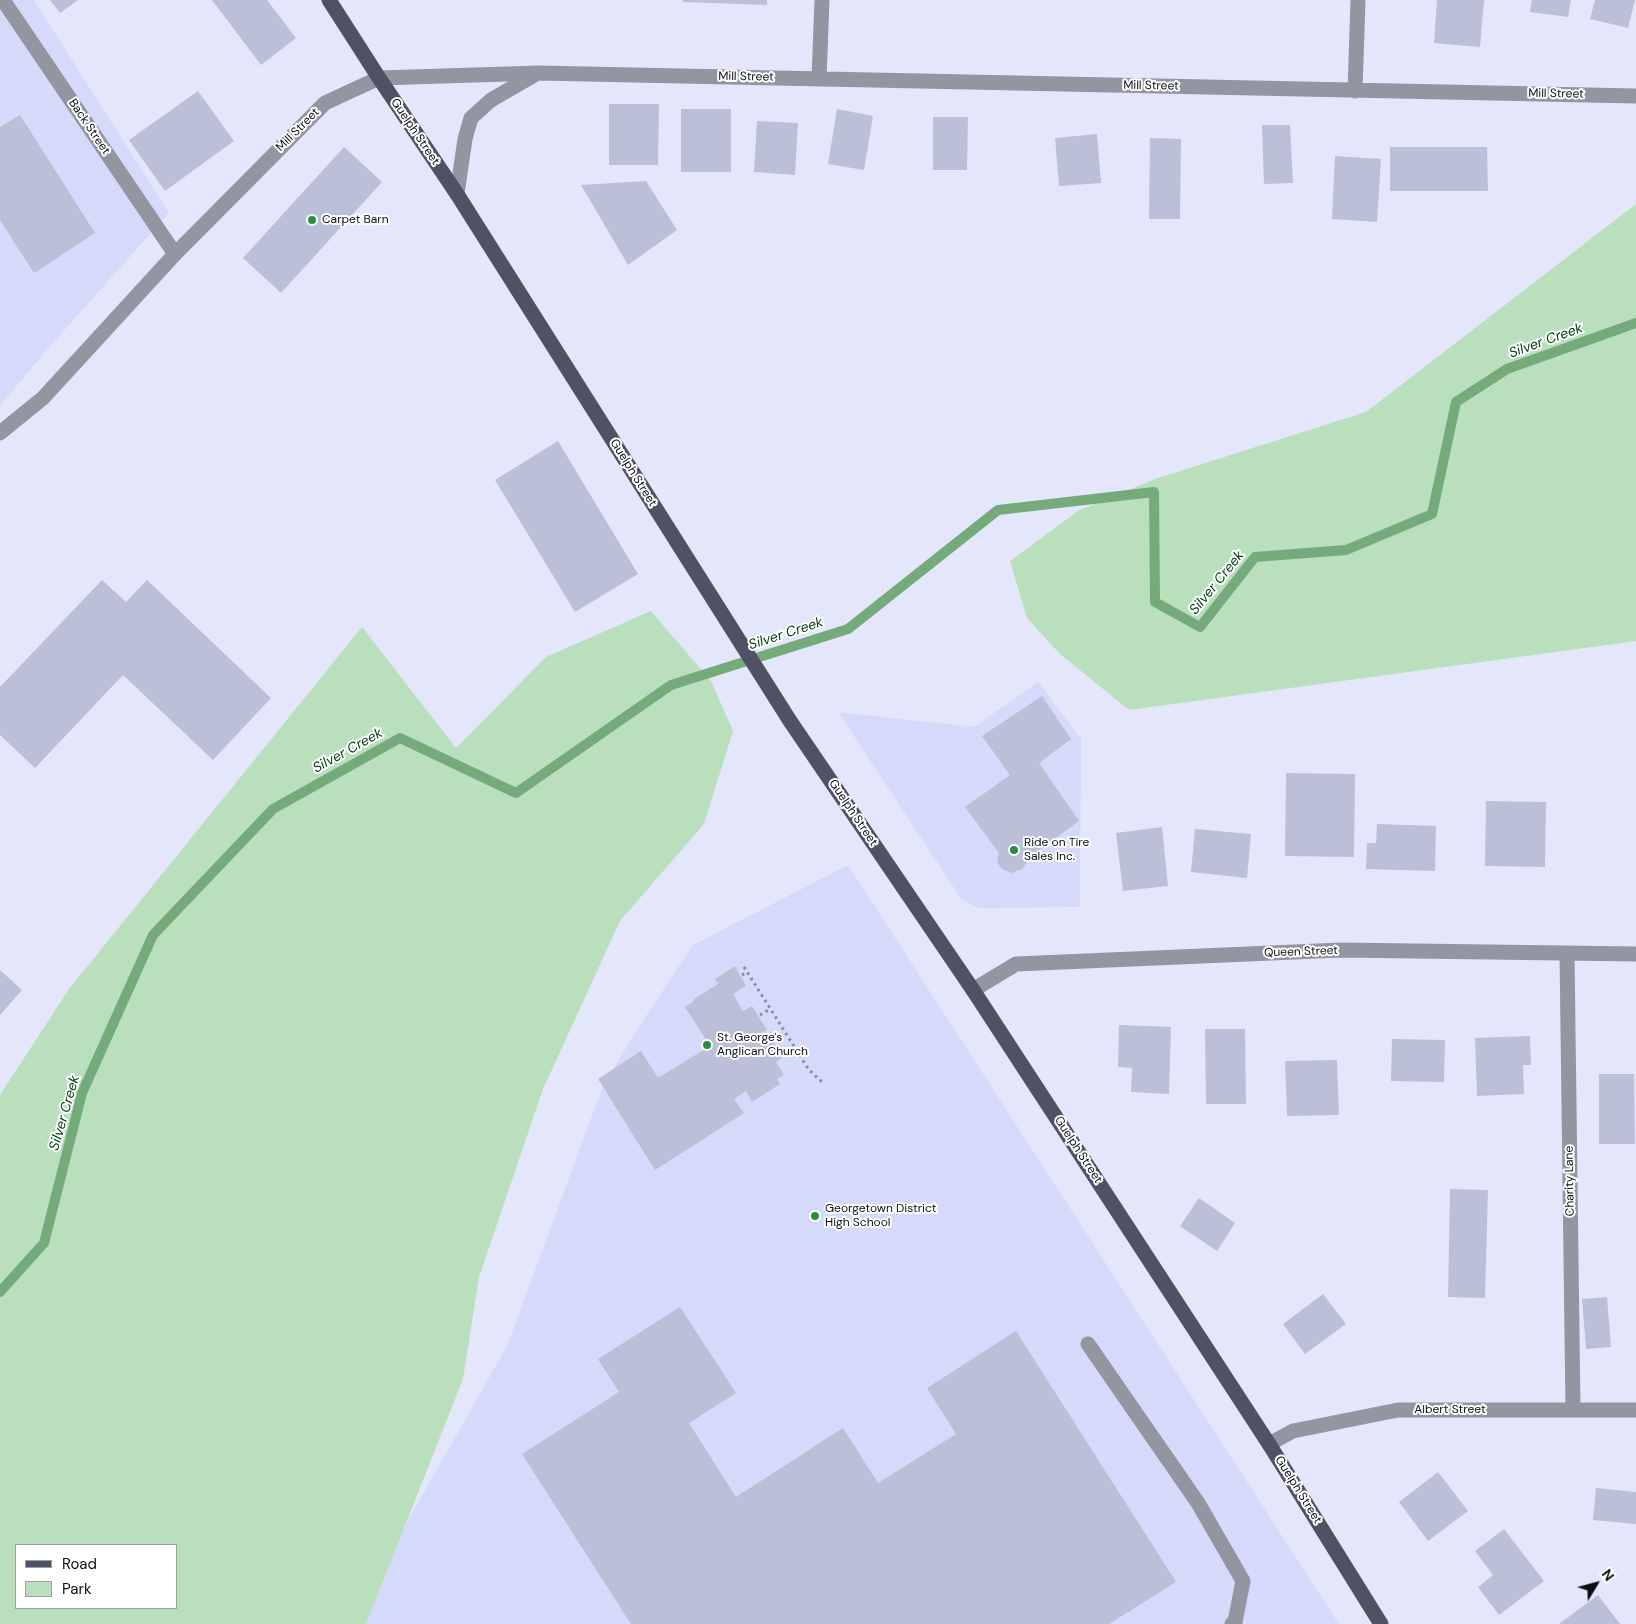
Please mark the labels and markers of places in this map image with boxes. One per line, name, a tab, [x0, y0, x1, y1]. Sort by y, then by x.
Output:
place label: Carpet Barn	[322, 213, 389, 227]
marker: Carpet Barn	[306, 214, 318, 226]
place label: Ride on Tire Sales Inc.	[1024, 836, 1089, 864]
marker: Ride on Tire Sales Inc.	[1008, 844, 1020, 856]
place label: St. George's Anglican Church	[717, 1031, 808, 1059]
marker: St. George's Anglican Church	[701, 1039, 713, 1051]
place label: Georgetown District High School	[825, 1202, 936, 1230]
marker: Georgetown District High School	[809, 1210, 821, 1222]

